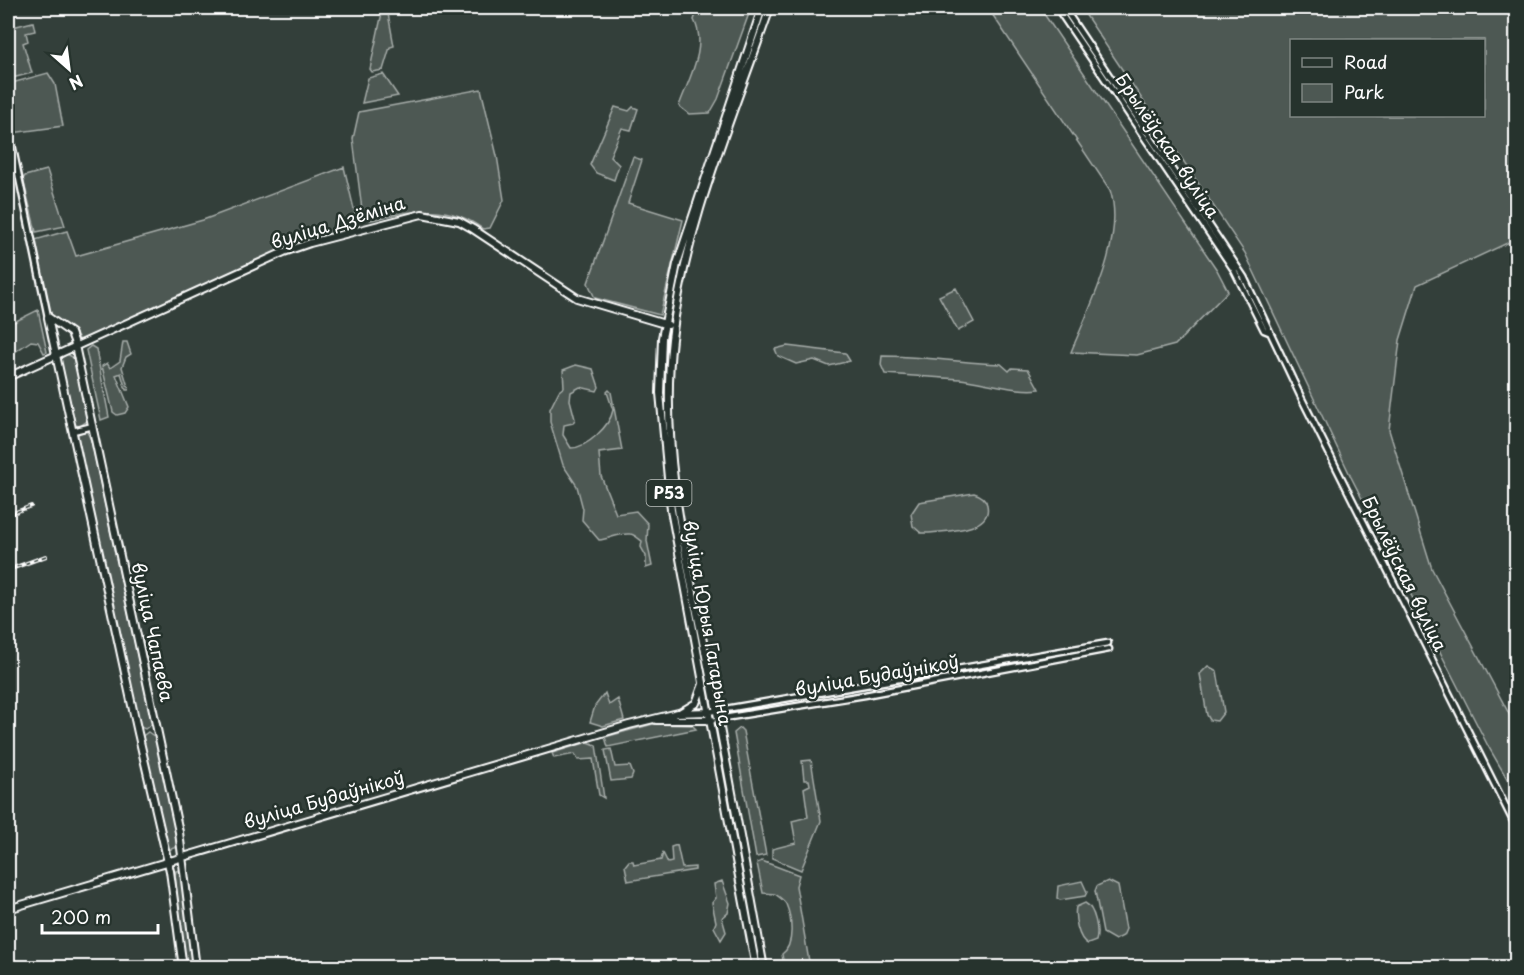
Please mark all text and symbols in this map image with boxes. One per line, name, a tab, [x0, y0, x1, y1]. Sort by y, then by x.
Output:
north arrow	[39, 39, 99, 99]
legend	[1290, 39, 1485, 117]
text: Road	[1344, 48, 1388, 75]
street label: Брылёўская вуліца	[1110, 67, 1227, 223]
text: N	[65, 70, 88, 97]
text: Park	[1344, 78, 1384, 105]
street label: вуліца Дзёміна	[267, 188, 409, 255]
road number: Р53	[646, 480, 692, 506]
street label: Брылёўская вуліца	[1356, 491, 1455, 656]
street label: вуліца Юрыя Гагарына	[677, 518, 740, 728]
street label: вуліца Чапаева	[126, 560, 182, 705]
street label: вуліца Будаўнікоў	[793, 647, 961, 702]
street label: вуліца Будаўнікоў	[240, 763, 407, 834]
scale bar	[42, 897, 158, 935]
text: 200 m	[51, 903, 111, 930]

